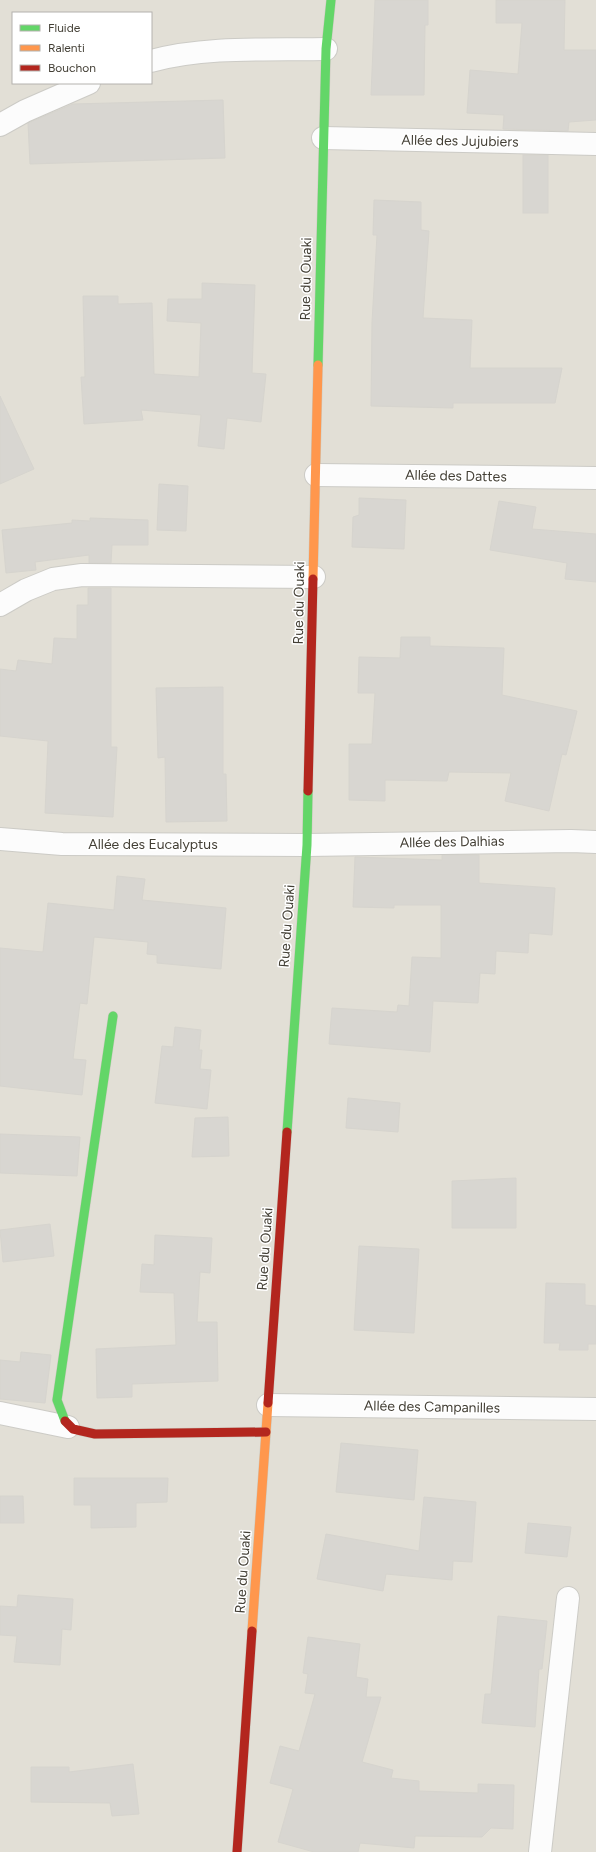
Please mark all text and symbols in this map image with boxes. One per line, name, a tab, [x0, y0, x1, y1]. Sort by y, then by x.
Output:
legend	[12, 12, 152, 84]
text: Fluide	[48, 21, 81, 35]
text: Ralenti	[48, 41, 85, 55]
text: Bouchon	[48, 61, 96, 75]
street label: Allée des Jujubiers	[401, 131, 519, 151]
street label: Rue du Ouaki	[297, 237, 315, 321]
street label: Allée des Dattes	[405, 467, 507, 485]
street label: Rue du Ouaki	[290, 561, 308, 645]
street label: Allée des Dalhias	[399, 833, 505, 851]
street label: Allée des Eucalyptus	[88, 836, 218, 853]
street label: Rue du Ouaki	[276, 884, 298, 968]
street label: Rue du Ouaki	[254, 1207, 276, 1291]
street label: Allée des Campanilles	[364, 1397, 500, 1417]
street label: Rue du Ouaki	[232, 1530, 254, 1614]

